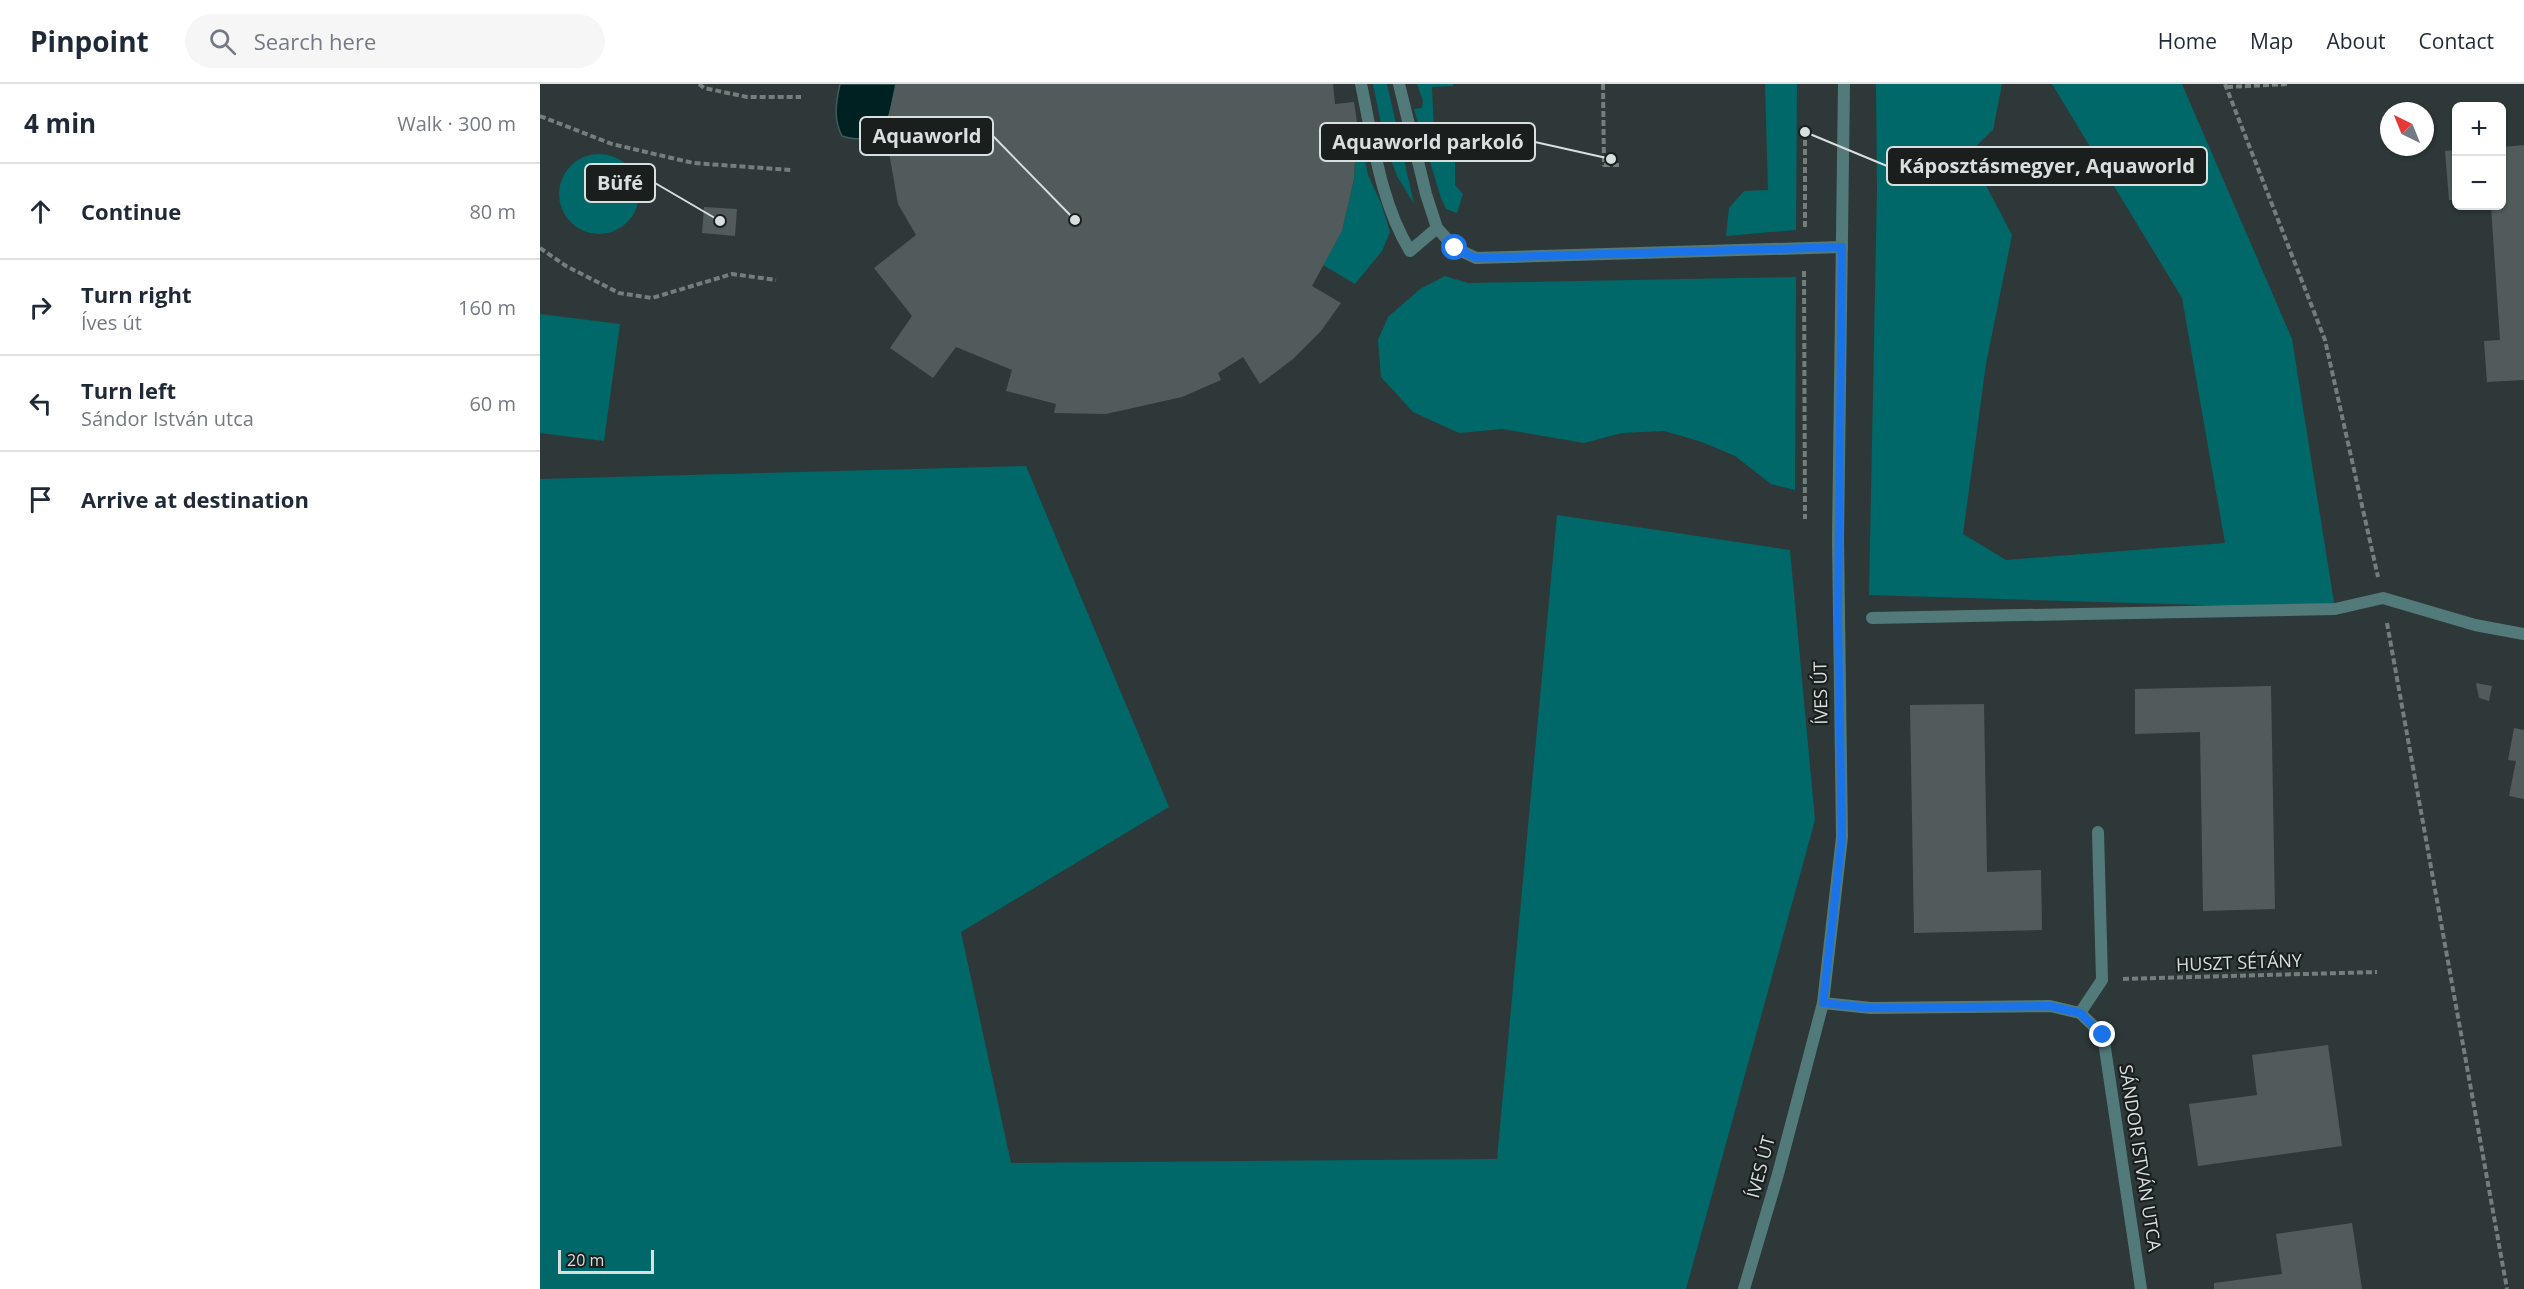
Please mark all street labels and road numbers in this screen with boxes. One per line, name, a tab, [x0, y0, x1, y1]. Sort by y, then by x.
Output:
street label: ÍVES ÚT	[1807, 661, 1833, 725]
street label: HUSZT SÉTÁNY	[2176, 948, 2303, 976]
street label: SÁNDOR ISTVÁN UTCA	[2114, 1063, 2168, 1253]
street label: ÍVES ÚT	[1740, 1133, 1780, 1200]

